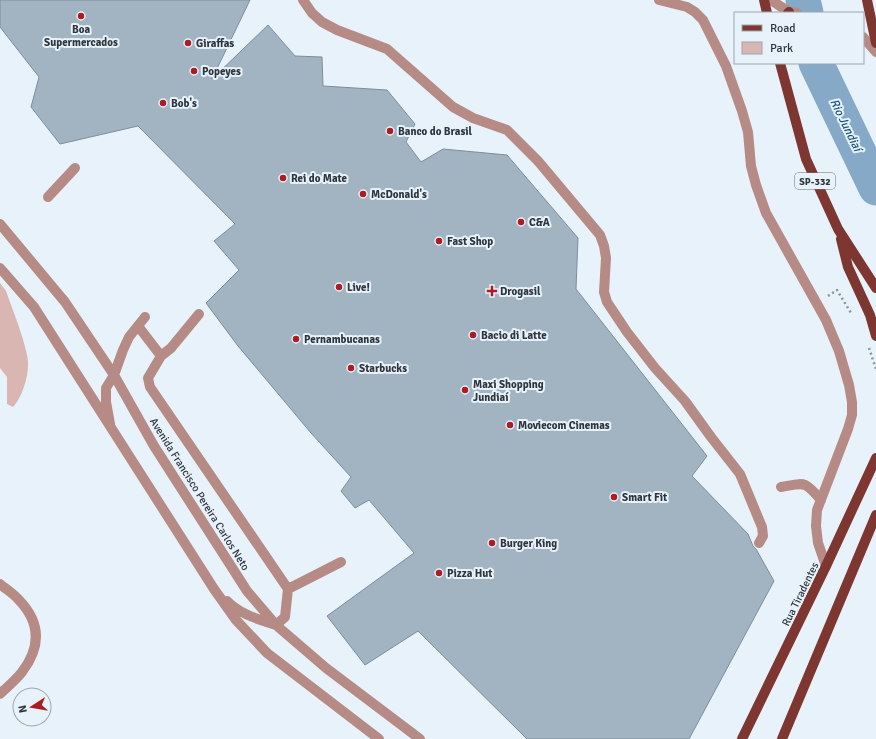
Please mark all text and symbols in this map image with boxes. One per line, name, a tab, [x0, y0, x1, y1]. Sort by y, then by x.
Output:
marker: Boa Supermercados	[76, 11, 86, 21]
legend	[734, 12, 864, 64]
text: Road	[770, 21, 796, 36]
place label: Boa Supermercados	[44, 23, 118, 49]
place label: Giraffas	[196, 37, 234, 50]
marker: Giraffas	[183, 38, 193, 48]
text: Park	[770, 41, 793, 56]
place label: Popeyes	[202, 65, 241, 78]
marker: Popeyes	[189, 66, 199, 76]
water label: Rio Jundiaí	[826, 96, 866, 156]
place label: Bob's	[171, 97, 197, 110]
marker: Bob's	[158, 98, 168, 108]
place label: Banco do Brasil	[398, 125, 473, 138]
marker: Banco do Brasil	[385, 126, 395, 136]
place label: Rei do Mate	[291, 172, 348, 185]
marker: Rei do Mate	[278, 173, 288, 183]
road number: SP-332	[795, 173, 835, 189]
place label: McDonald's	[371, 188, 427, 201]
marker: McDonald's	[358, 189, 368, 199]
place label: C&A	[529, 216, 550, 229]
marker: C&A	[516, 217, 526, 227]
place label: Fast Shop	[447, 235, 493, 248]
marker: Fast Shop	[434, 236, 444, 246]
place label: Live!	[347, 281, 370, 294]
marker: Live!	[334, 282, 344, 292]
place label: Drogasil	[500, 285, 541, 298]
marker: Drogasil	[487, 286, 497, 296]
place label: Bacio di Latte	[481, 329, 547, 342]
marker: Bacio di Latte	[468, 330, 478, 340]
place label: Pernambucanas	[304, 333, 380, 346]
marker: Pernambucanas	[291, 334, 301, 344]
place label: Starbucks	[359, 362, 407, 375]
marker: Starbucks	[346, 363, 356, 373]
place label: Maxi Shopping Jundiaí	[473, 378, 544, 404]
marker: Maxi Shopping Jundiaí	[460, 385, 470, 395]
street label: Avenida Francisco Pereira Carlos Neto	[147, 416, 252, 573]
place label: Moviecom Cinemas	[518, 419, 610, 432]
marker: Moviecom Cinemas	[505, 420, 515, 430]
place label: Smart Fit	[622, 491, 667, 504]
marker: Smart Fit	[609, 492, 619, 502]
place label: Burger King	[500, 537, 557, 550]
marker: Burger King	[487, 538, 497, 548]
street label: Rua Tiradentes	[779, 560, 822, 628]
place label: Pizza Hut	[447, 567, 492, 580]
marker: Pizza Hut	[434, 568, 444, 578]
north arrow	[12, 687, 52, 727]
text: N	[16, 704, 30, 714]

